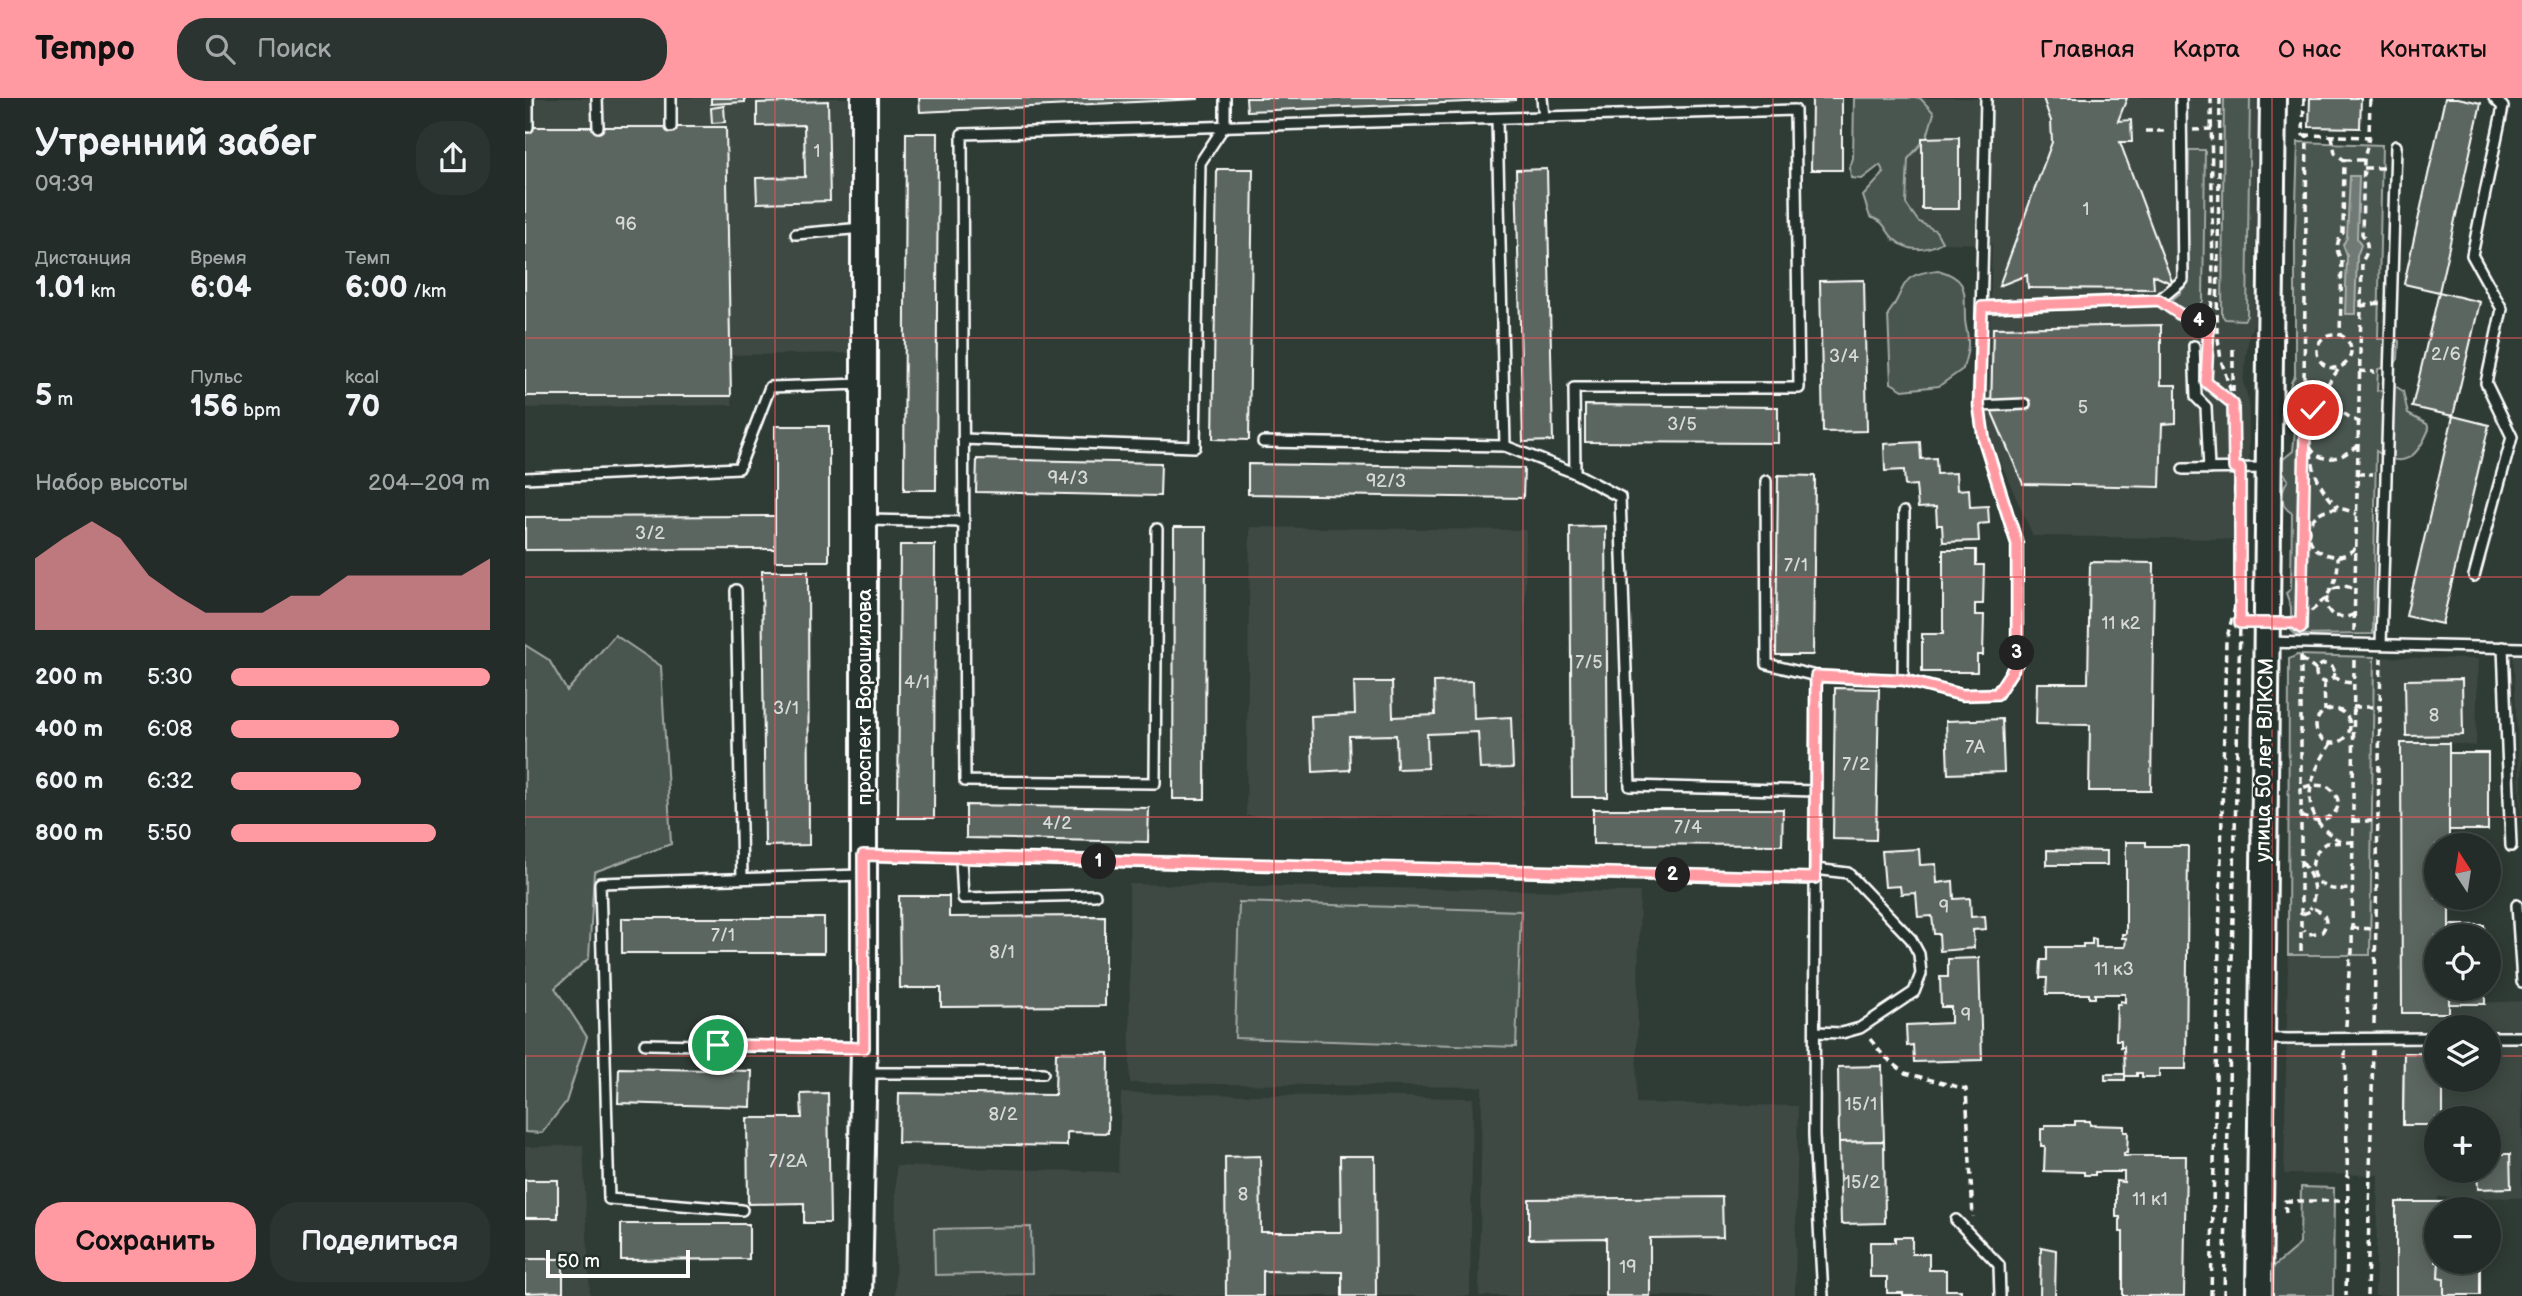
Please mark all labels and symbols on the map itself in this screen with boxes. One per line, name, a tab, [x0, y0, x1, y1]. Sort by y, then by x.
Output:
house number: 1	[814, 141, 820, 162]
house number: 1	[2083, 199, 2089, 220]
house number: 96	[615, 214, 637, 235]
pin: 4	[2181, 304, 2217, 339]
house number: 2/6	[2431, 344, 2461, 365]
house number: 3/4	[1829, 346, 1859, 367]
pin	[2283, 380, 2343, 440]
house number: 5	[2078, 397, 2088, 418]
house number: 3/5	[1667, 414, 1697, 435]
house number: 94/3	[1048, 468, 1088, 489]
house number: 92/3	[1366, 471, 1406, 492]
house number: 3/2	[635, 523, 665, 544]
house number: 7/1	[1784, 555, 1808, 576]
street label: проспект Ворошилова	[852, 588, 877, 806]
house number: 11 к2	[2102, 613, 2141, 634]
pin: 3	[1999, 636, 2035, 670]
house number: 7/5	[1575, 652, 1603, 673]
street label: улица 50 лет ВЛКСМ	[2250, 658, 2279, 862]
house number: 4/1	[904, 672, 930, 693]
house number: 3/1	[773, 698, 799, 719]
house number: 8	[2429, 705, 2439, 726]
house number: 7А	[1965, 737, 1985, 758]
house number: 7/2	[1842, 754, 1870, 775]
house number: 4/2	[1042, 813, 1072, 834]
house number: 7/4	[1674, 817, 1702, 838]
north arrow	[2424, 833, 2501, 910]
pin: 1	[1081, 844, 1117, 880]
pin: 2	[1655, 858, 1691, 892]
house number: 9	[1939, 897, 1949, 918]
house number: 7/1	[711, 925, 735, 946]
house number: 8/1	[989, 942, 1015, 963]
house number: 11 к3	[2094, 959, 2134, 980]
house number: 9	[1961, 1005, 1971, 1026]
pin	[688, 1015, 748, 1075]
house number: 15/1	[1845, 1094, 1877, 1115]
house number: 8/2	[988, 1104, 1018, 1125]
house number: 7/2А	[769, 1151, 807, 1172]
house number: 15/2	[1844, 1172, 1880, 1193]
house number: 8	[1238, 1184, 1248, 1205]
house number: 11 к1	[2132, 1189, 2168, 1210]
scale bar	[546, 1247, 689, 1279]
house number: 19	[1619, 1257, 1637, 1278]

